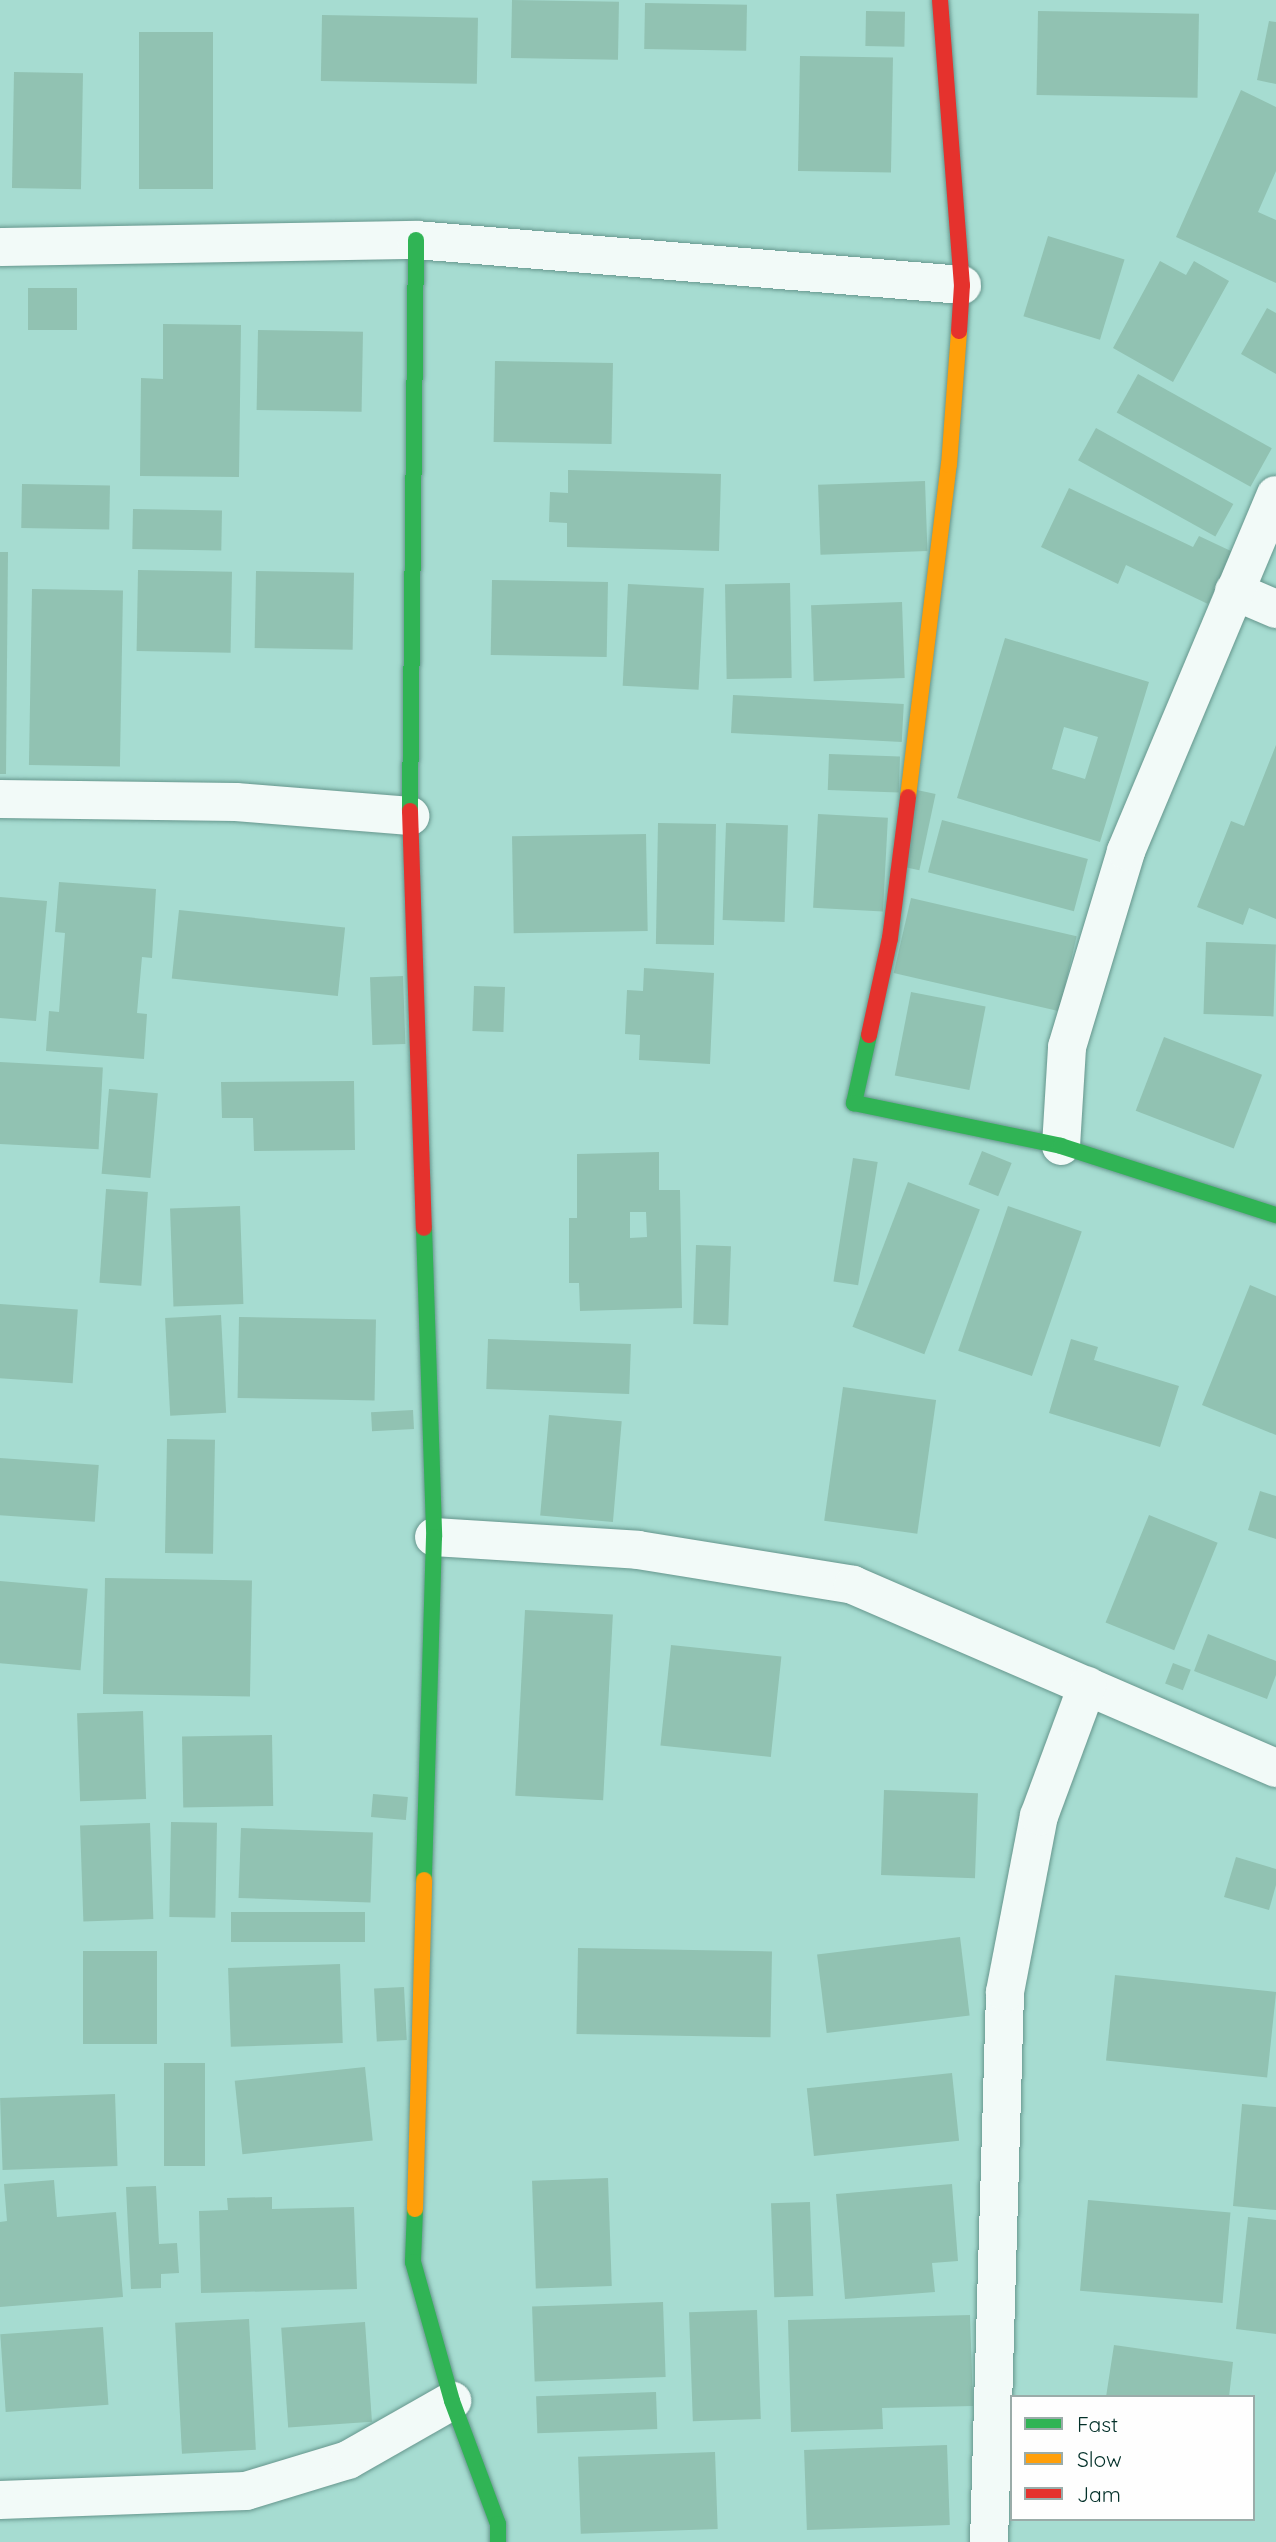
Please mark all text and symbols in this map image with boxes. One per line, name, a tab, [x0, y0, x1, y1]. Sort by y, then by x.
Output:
legend	[1010, 2395, 1255, 2521]
text: Fast	[1077, 2411, 1118, 2437]
text: Slow	[1077, 2446, 1122, 2472]
text: Jam	[1077, 2481, 1121, 2507]

